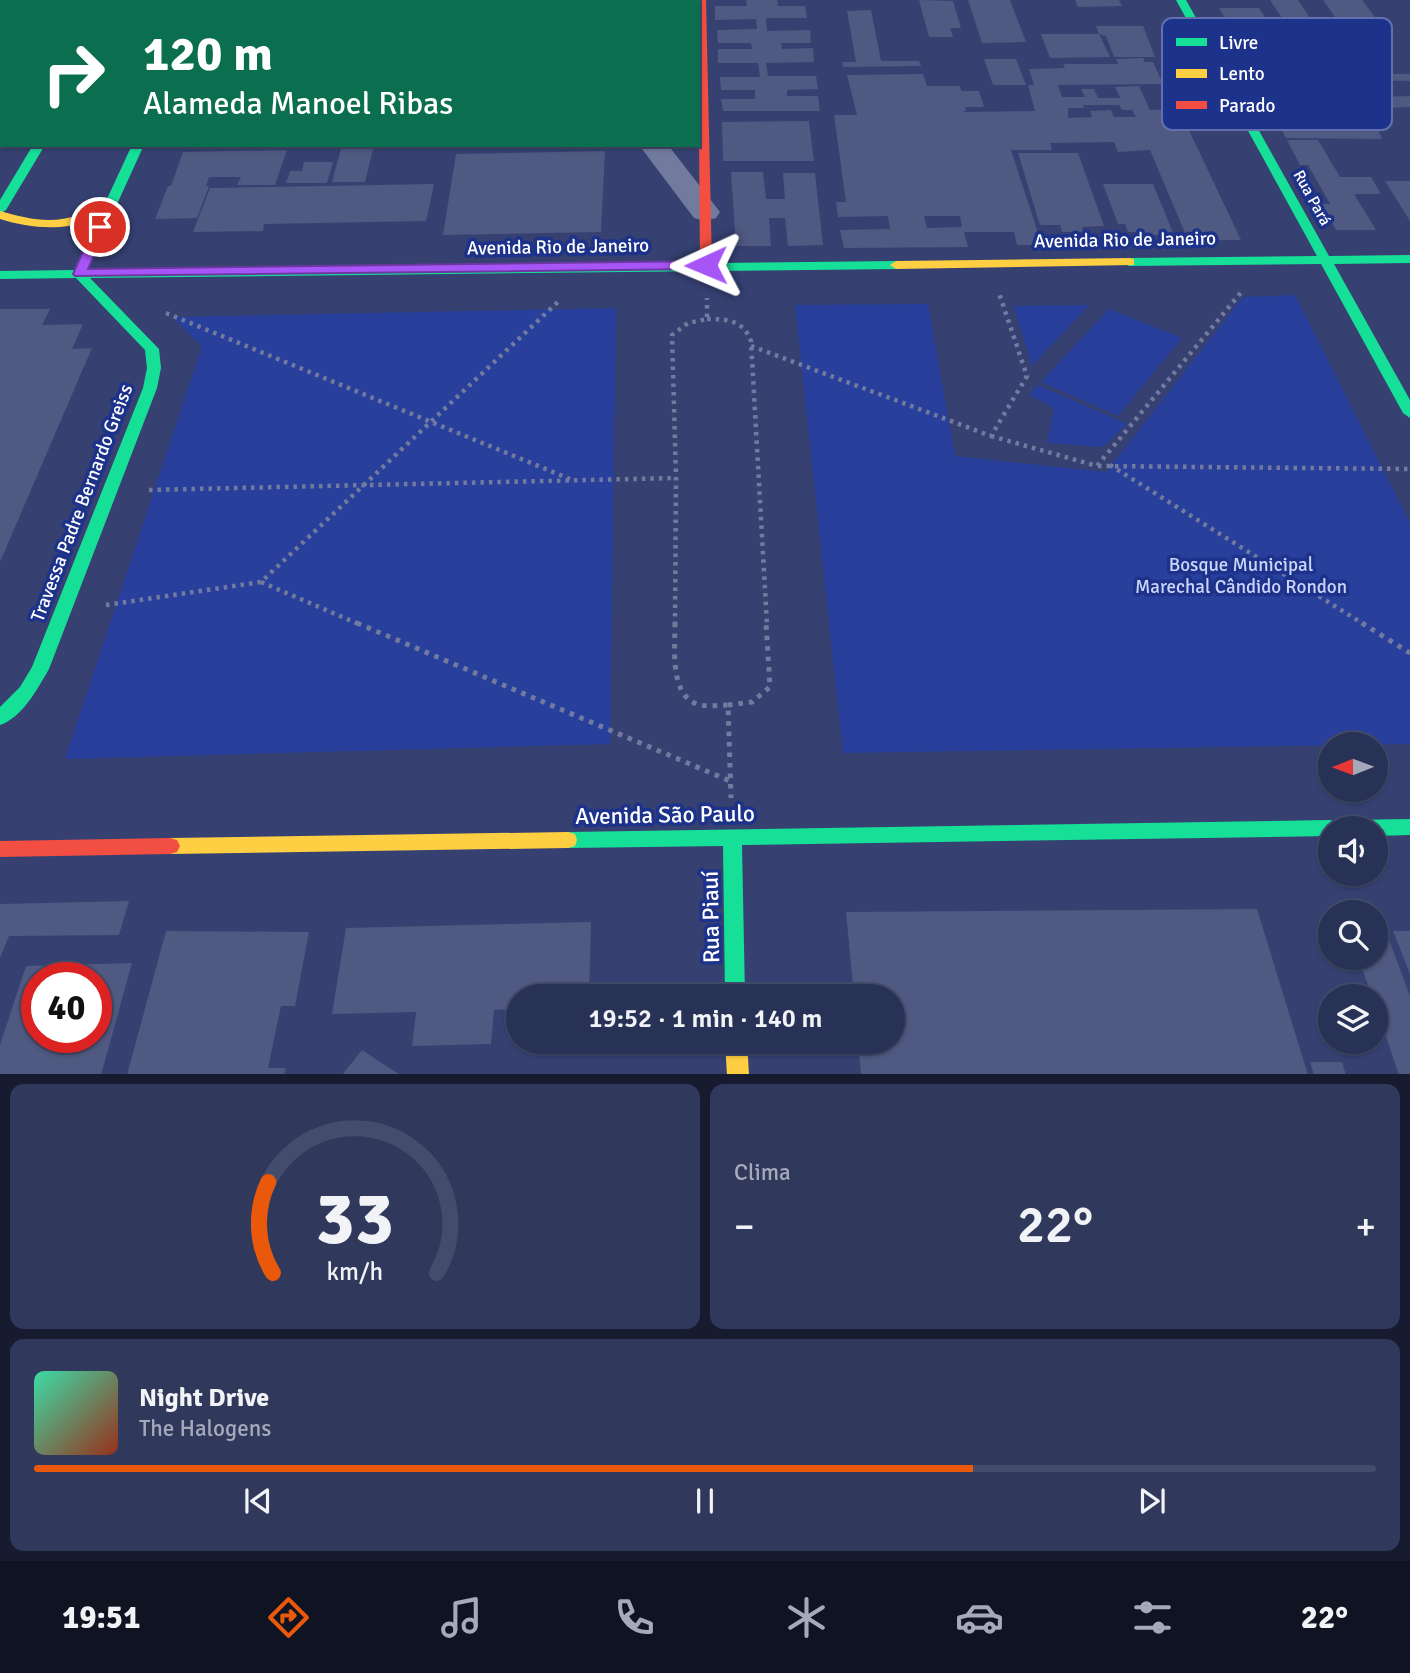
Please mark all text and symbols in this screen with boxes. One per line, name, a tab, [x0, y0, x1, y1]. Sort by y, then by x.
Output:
legend	[1162, 18, 1392, 130]
text: 120 m	[143, 24, 273, 84]
icon: right	[28, 28, 119, 119]
text: Livre	[1219, 31, 1258, 55]
text: Lento	[1219, 62, 1265, 86]
text: Alameda Manoel Ribas	[143, 84, 453, 123]
text: Parado	[1219, 94, 1275, 118]
street label: Rua Pará	[1289, 167, 1335, 229]
pin	[70, 197, 130, 257]
icon: arrive	[81, 208, 119, 246]
street label: Avenida Rio de Janeiro	[1034, 226, 1216, 254]
position arrow	[669, 228, 743, 302]
street label: Avenida Rio de Janeiro	[467, 233, 649, 261]
street label: Travessa Padre Bernardo Greiss	[26, 381, 138, 625]
park label: Bosque Municipal Marechal Cândido Rondon	[1135, 553, 1347, 599]
north arrow	[1318, 732, 1388, 802]
map controls	[1318, 732, 1388, 1054]
street label: Avenida São Paulo	[575, 799, 755, 831]
button: sound	[1318, 816, 1388, 886]
street label: Rua Piauí	[696, 870, 726, 963]
button: search	[1318, 900, 1388, 970]
speed limit sign: 40	[21, 962, 112, 1053]
button: layers	[1318, 984, 1388, 1054]
text: 19:52 · 1 min · 140 m	[589, 1003, 822, 1035]
text: Clima	[734, 1158, 791, 1187]
text: 33	[316, 1175, 394, 1264]
text: 22°	[1017, 1193, 1093, 1257]
text: −	[734, 1203, 755, 1250]
text: +	[1355, 1203, 1376, 1250]
text: km/h	[327, 1255, 383, 1286]
text: Night Drive	[139, 1382, 269, 1414]
text: The Halogens	[139, 1414, 271, 1443]
icon: previous	[239, 1482, 277, 1520]
icon: pause	[686, 1482, 724, 1520]
icon: next	[1133, 1482, 1171, 1520]
icon: directions	[264, 1593, 313, 1642]
icon: music	[437, 1593, 486, 1642]
icon: phone	[610, 1593, 659, 1642]
icon: climate	[782, 1593, 831, 1642]
icon: car	[955, 1593, 1004, 1642]
icon: filters	[1128, 1593, 1177, 1642]
text: 19:51	[62, 1598, 140, 1637]
text: 22°	[1301, 1598, 1348, 1637]

